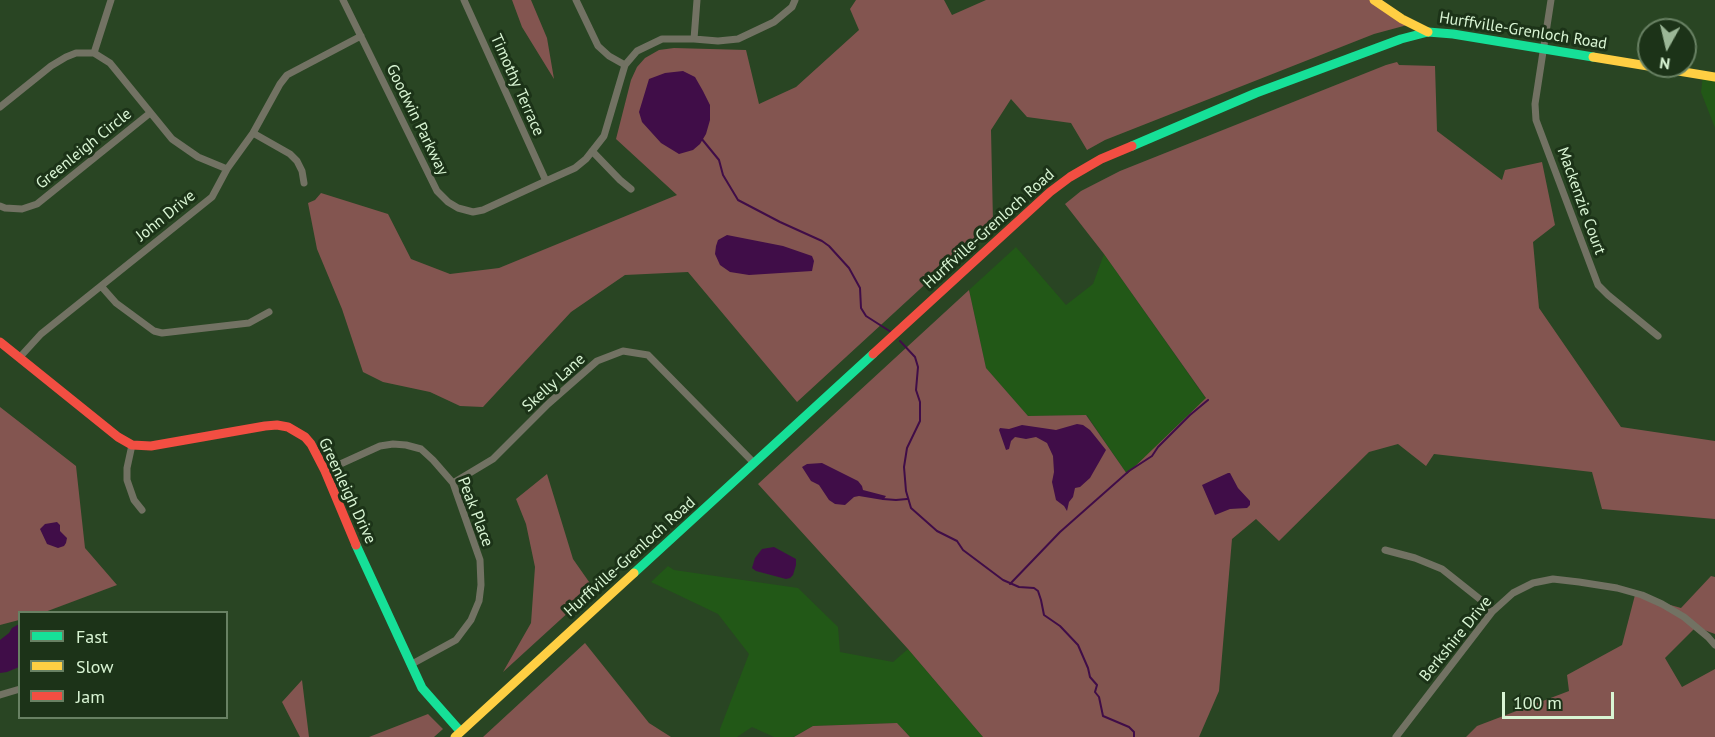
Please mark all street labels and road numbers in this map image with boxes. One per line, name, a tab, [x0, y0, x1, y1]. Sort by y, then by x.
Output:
street label: Hurffville-Grenloch Road	[1438, 8, 1608, 54]
street label: Timothy Terrace	[486, 31, 548, 139]
street label: Goodwin Parkway	[382, 61, 452, 179]
street label: Greenleigh Circle	[32, 105, 136, 193]
street label: Mackenzie Court	[1553, 145, 1609, 257]
street label: Hurffville-Grenloch Road	[920, 165, 1058, 293]
street label: John Drive	[132, 186, 200, 246]
street label: Skelly Lane	[519, 350, 589, 416]
street label: Greenleigh Drive	[314, 435, 380, 547]
street label: Peak Place	[453, 475, 497, 549]
street label: Hurffville-Grenloch Road	[561, 493, 699, 621]
street label: Berkshire Drive	[1416, 593, 1496, 685]

